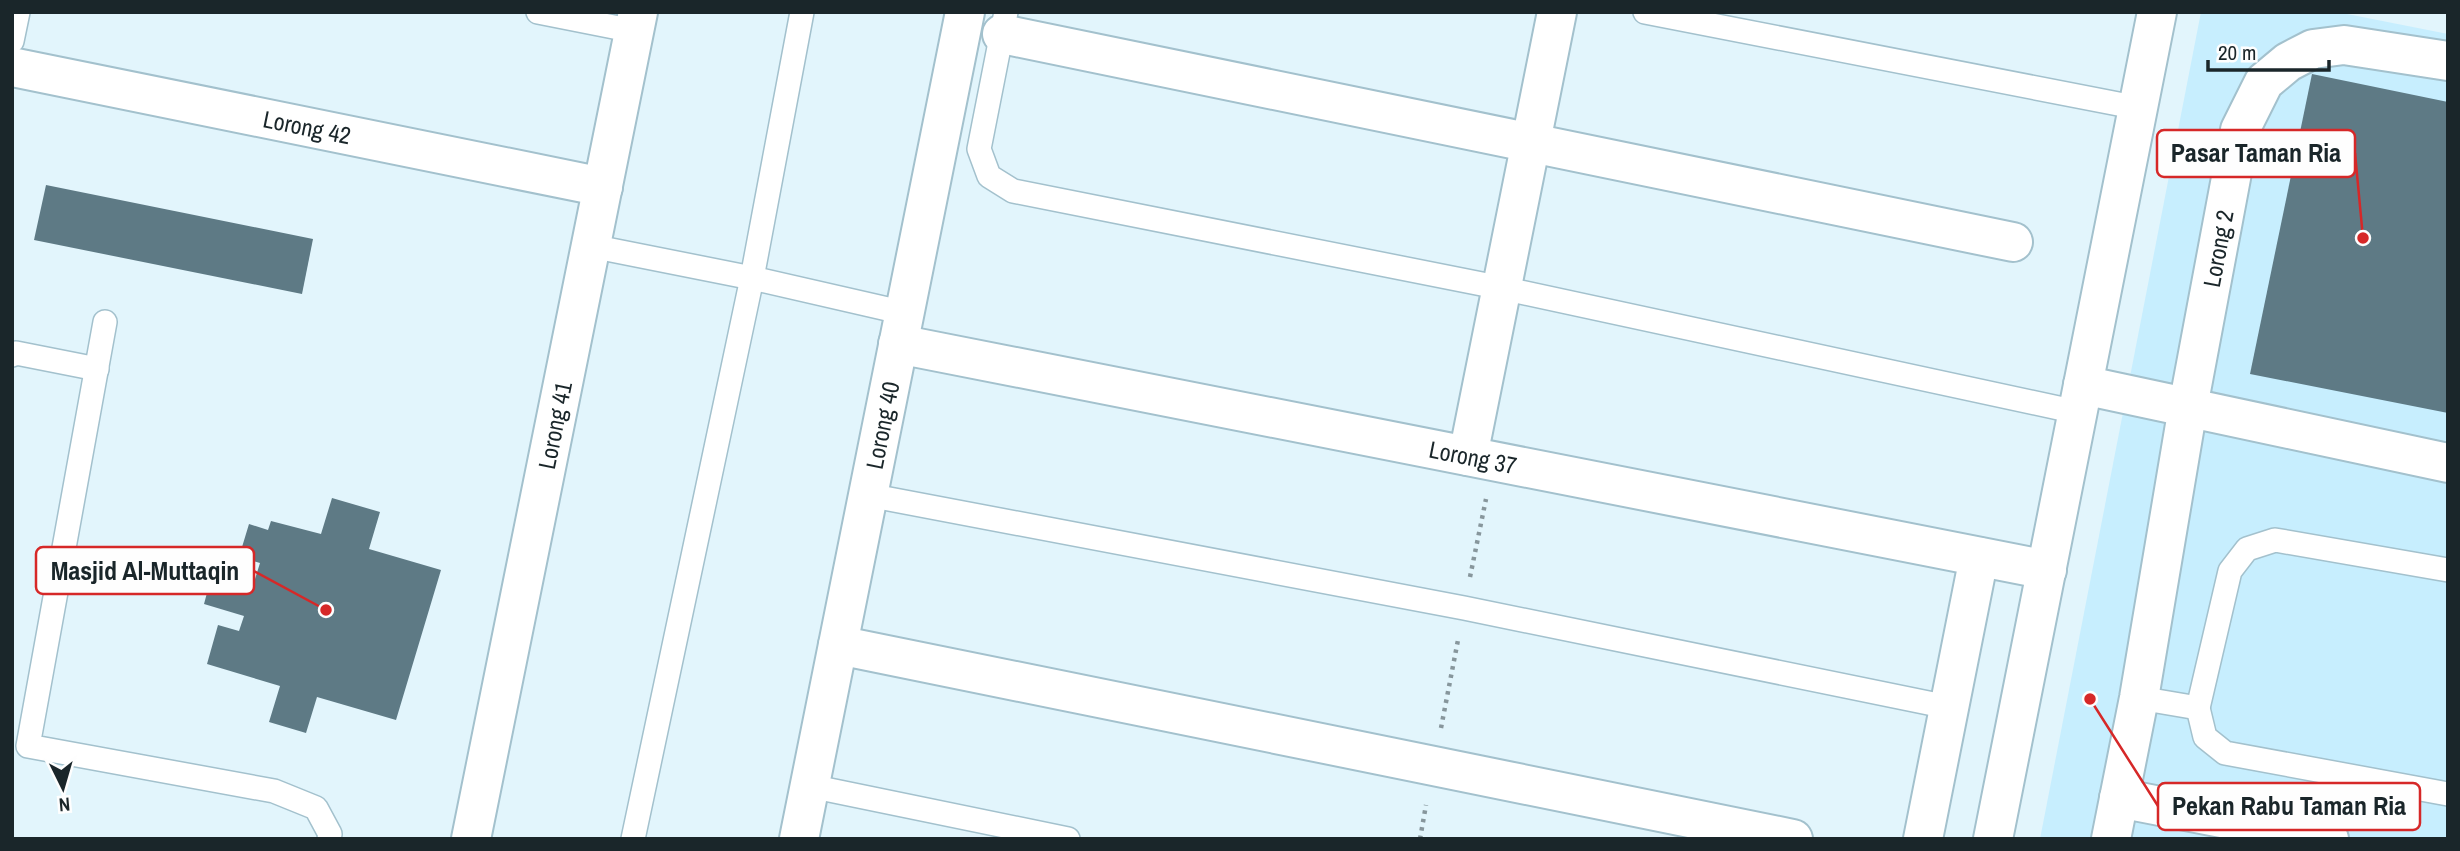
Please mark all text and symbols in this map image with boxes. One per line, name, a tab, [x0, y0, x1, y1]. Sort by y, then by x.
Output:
scale bar	[2208, 28, 2329, 72]
text: 20 m	[2218, 38, 2256, 67]
street label: Lorong 42	[260, 102, 354, 151]
callout: Pasar Taman Ria	[2157, 130, 2355, 177]
text: Pasar Taman Ria	[2171, 135, 2341, 170]
street label: Lorong 2	[2195, 207, 2241, 290]
street label: Lorong 41	[530, 379, 579, 472]
street label: Lorong 40	[858, 379, 906, 472]
street label: Lorong 37	[1426, 433, 1520, 481]
callout: Masjid Al-Muttaqin	[36, 547, 254, 594]
text: Masjid Al-Muttaqin	[51, 553, 239, 588]
north arrow	[28, 753, 98, 823]
callout: Pekan Rabu Taman Ria	[2158, 783, 2420, 830]
text: Pekan Rabu Taman Ria	[2172, 788, 2406, 823]
text: N	[58, 791, 71, 818]

